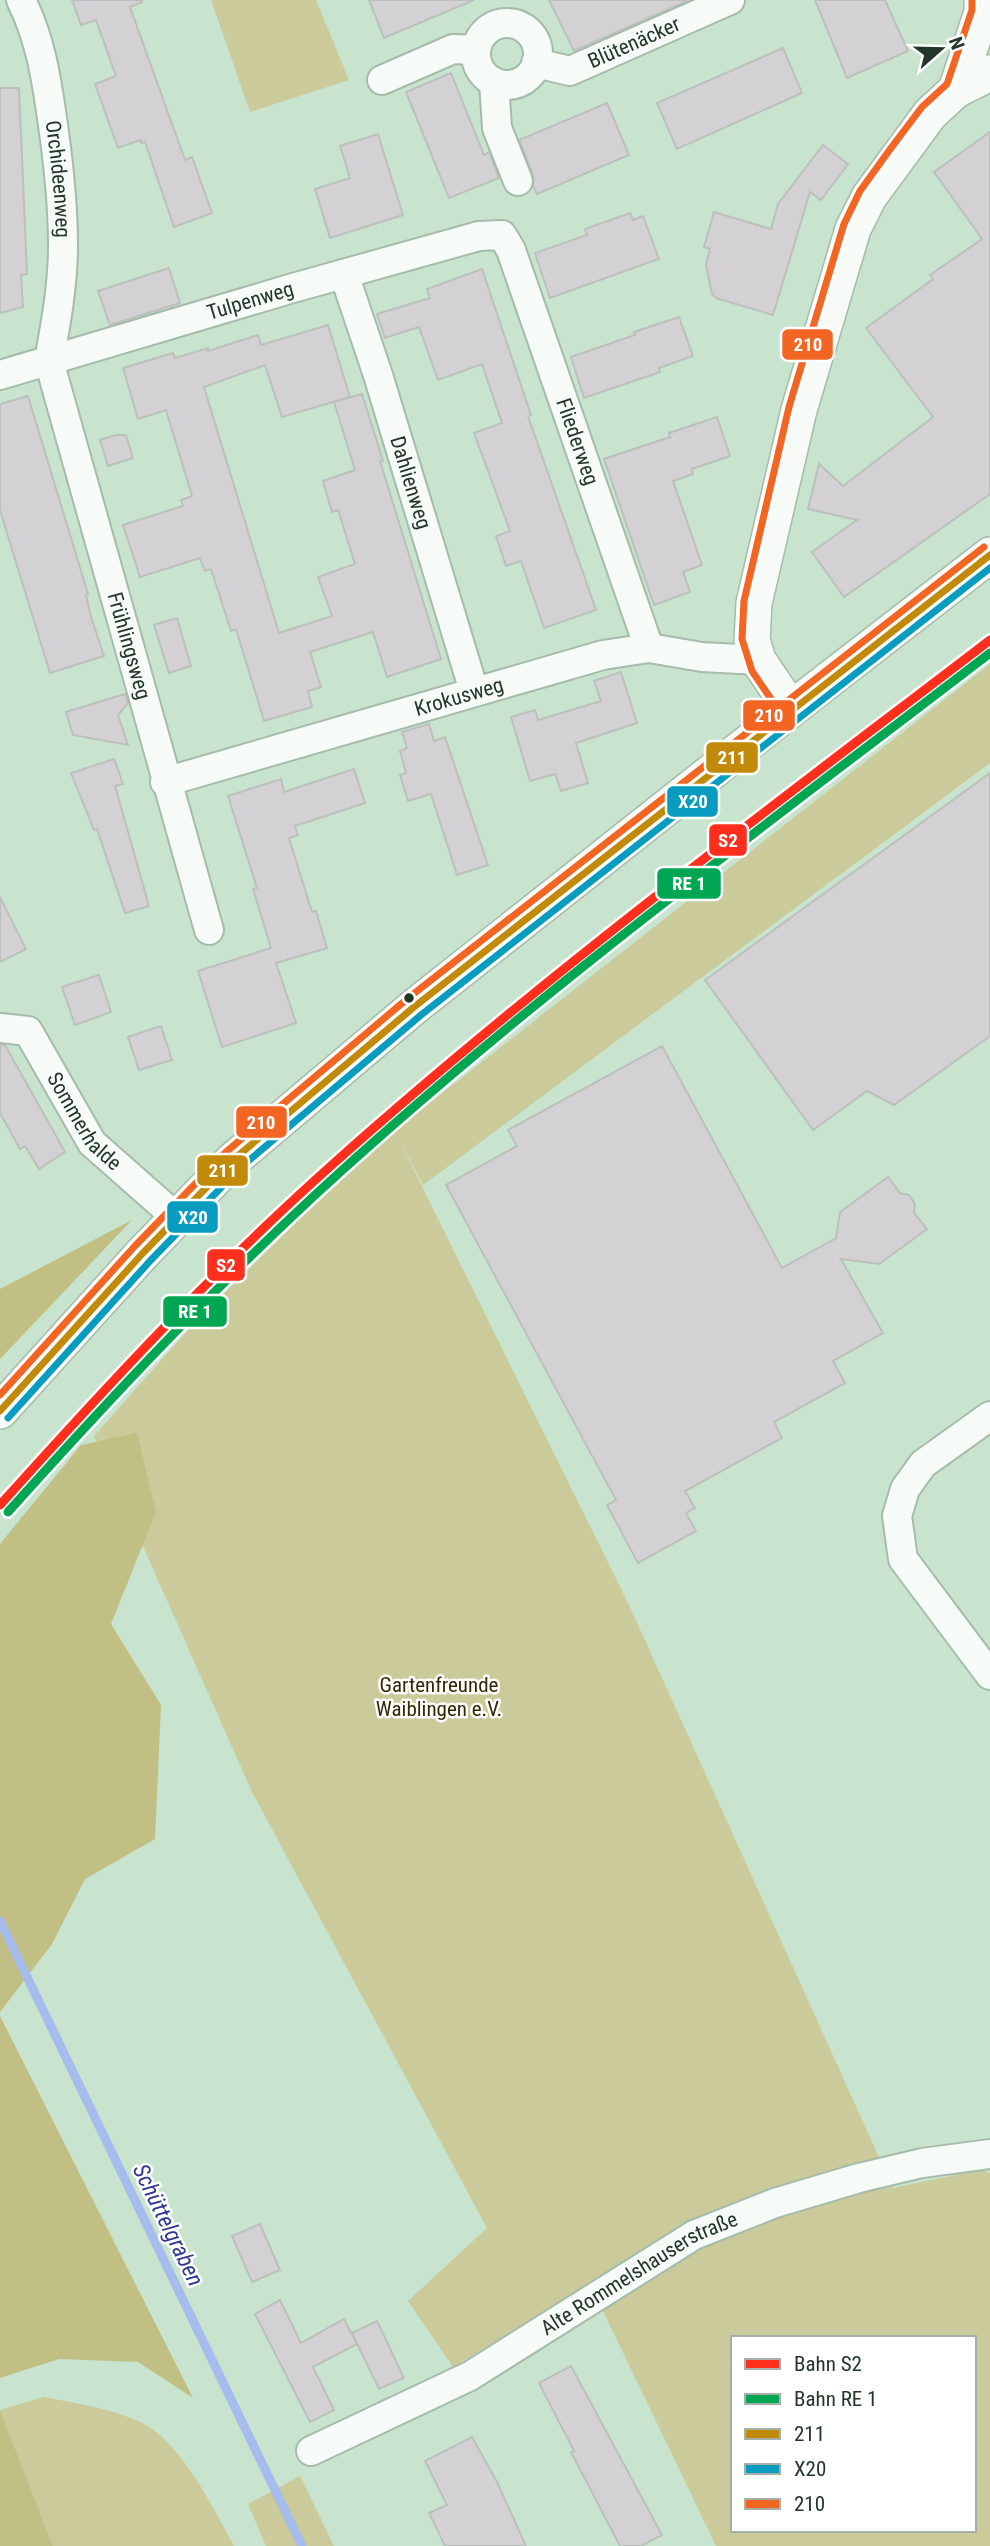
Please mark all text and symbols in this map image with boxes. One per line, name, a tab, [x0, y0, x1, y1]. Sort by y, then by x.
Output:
street label: Blütenäcker	[584, 12, 684, 73]
north arrow	[906, 14, 976, 84]
text: N	[944, 34, 969, 53]
street label: Orchideenweg	[40, 119, 75, 238]
street label: Tulpenweg	[204, 277, 296, 325]
line badge: 210	[781, 328, 834, 361]
text: 210	[794, 333, 822, 356]
street label: Fliederweg	[551, 395, 604, 488]
street label: Dahlienweg	[385, 433, 436, 532]
street label: Frühlingsweg	[103, 590, 156, 702]
street label: Krokusweg	[412, 673, 506, 721]
line badge: 210	[742, 699, 796, 732]
text: 210	[755, 704, 783, 727]
line badge: 211	[705, 741, 759, 774]
text: 211	[718, 746, 746, 769]
line badge: X20	[666, 785, 719, 818]
text: X20	[678, 790, 708, 813]
line badge: S2	[708, 823, 748, 857]
text: S2	[718, 829, 738, 852]
line badge: RE 1	[656, 867, 722, 900]
text: RE 1	[672, 872, 706, 895]
unlabelled marker	[402, 991, 416, 1005]
street label: Sommerhalde	[42, 1068, 126, 1175]
line badge: 210	[235, 1105, 288, 1139]
text: 210	[247, 1111, 275, 1134]
line badge: 211	[196, 1154, 249, 1187]
text: 211	[209, 1159, 237, 1182]
line badge: X20	[166, 1200, 219, 1234]
text: X20	[178, 1206, 208, 1229]
line badge: S2	[206, 1248, 246, 1282]
text: S2	[216, 1254, 236, 1277]
line badge: RE 1	[162, 1295, 228, 1328]
text: RE 1	[178, 1300, 212, 1323]
park label: Gartenfreunde Waiblingen e.V.	[376, 1673, 502, 1721]
water label: Schüttelgraben	[127, 2160, 209, 2290]
street label: Alte Rommelshauserstraße	[536, 2207, 741, 2340]
legend	[731, 2336, 976, 2532]
text: Bahn S2	[794, 2352, 862, 2376]
text: Bahn RE 1	[794, 2387, 877, 2411]
text: 211	[794, 2422, 825, 2446]
text: X20	[794, 2457, 826, 2481]
text: 210	[794, 2492, 825, 2516]

